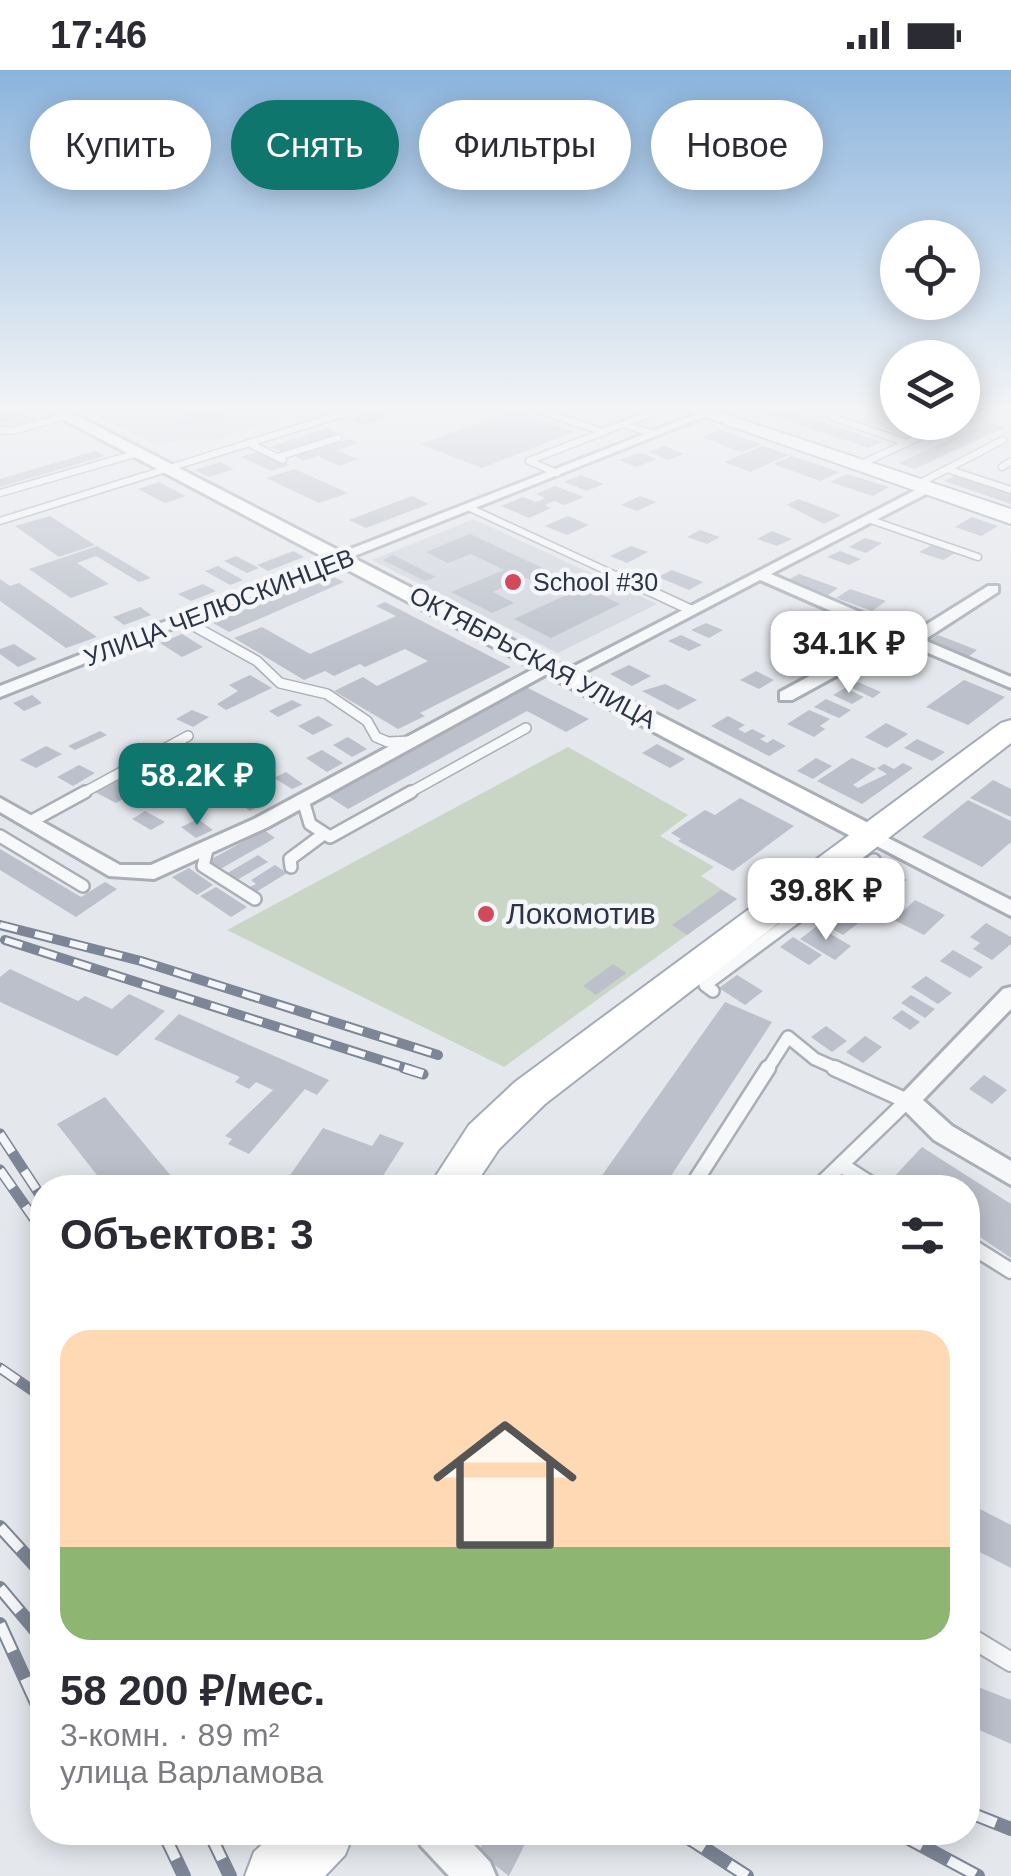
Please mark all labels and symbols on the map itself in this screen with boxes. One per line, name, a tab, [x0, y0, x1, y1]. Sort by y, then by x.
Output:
street label: УЛИЦА ЧЕЛЮСКИНЦЕВ	[80, 543, 358, 671]
place label: School #30	[533, 568, 658, 596]
marker: School #30	[502, 571, 524, 593]
street label: ОКТЯБРЬСКАЯ УЛИЦА	[405, 580, 661, 734]
pin: 34.1K ₽	[757, 611, 941, 696]
pin: 58.2K ₽	[105, 743, 289, 828]
pin: 39.8K ₽	[734, 858, 918, 943]
place label: Локомотив	[506, 897, 656, 930]
marker: Локомотив	[475, 903, 497, 925]

